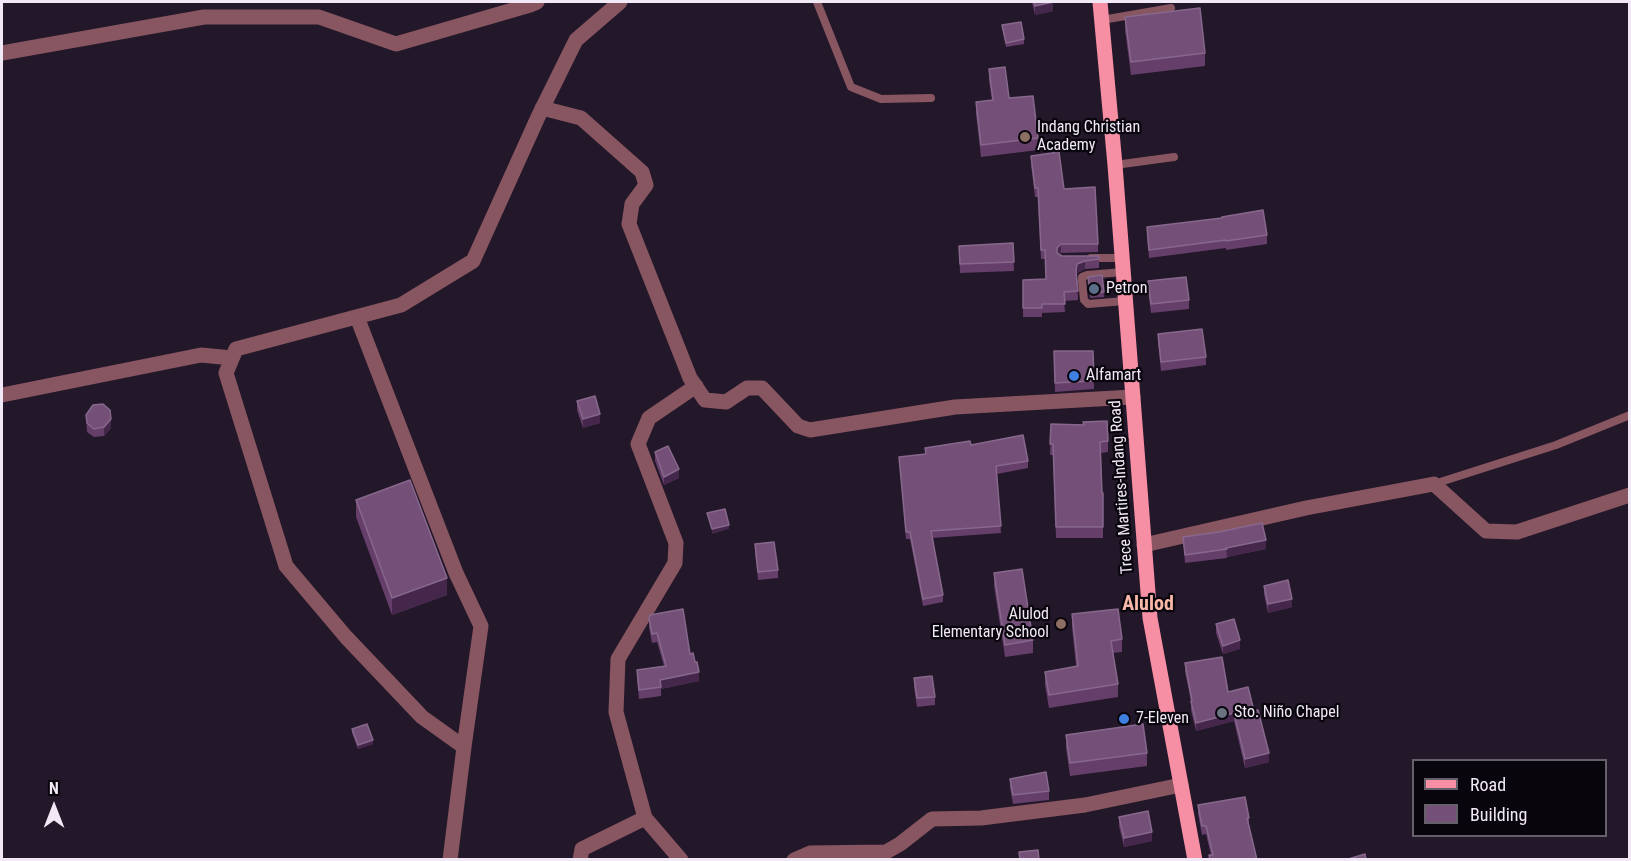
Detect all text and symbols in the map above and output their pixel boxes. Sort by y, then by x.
place label: Indang Christian Academy [1037,118,1140,156]
marker: Indang Christian Academy [1018,130,1032,144]
place label: Petron [1106,279,1148,299]
marker: Petron [1087,282,1101,296]
place label: Alfamart [1086,366,1141,386]
marker: Alfamart [1067,369,1081,383]
street label: Trece Martires-Indang Road [1106,399,1138,575]
district label: Alulod [1122,593,1174,617]
place label: Alulod Elementary School [932,605,1049,643]
marker: Alulod Elementary School [1054,617,1068,631]
place label: Sto. Niño Chapel [1234,703,1339,723]
marker: Sto. Niño Chapel [1215,706,1229,720]
place label: 7-Eleven [1136,709,1189,729]
marker: 7-Eleven [1117,712,1131,726]
legend [1412,759,1607,837]
text: Road [1470,774,1506,795]
north arrow [24,777,84,837]
text: N [49,779,59,798]
text: Building [1470,804,1527,825]

